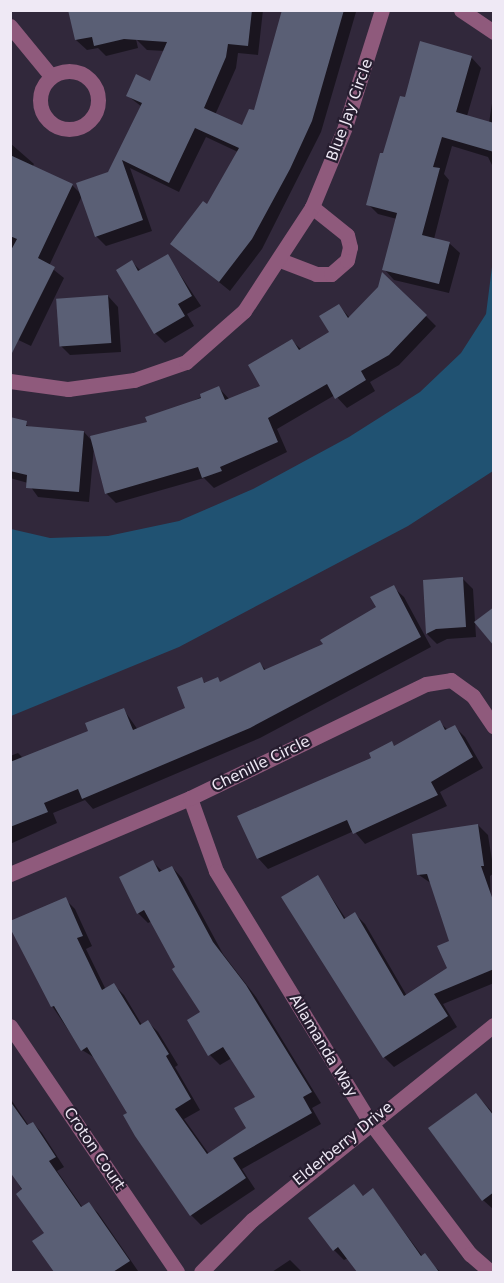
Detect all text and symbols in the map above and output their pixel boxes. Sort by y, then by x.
street label: Blue Jay Circle [323,56,377,164]
street label: Chenille Circle [209,732,313,796]
street label: Allamanda Way [285,991,361,1101]
street label: Elderberry Drive [290,1098,396,1190]
street label: Croton Court [60,1104,128,1194]

